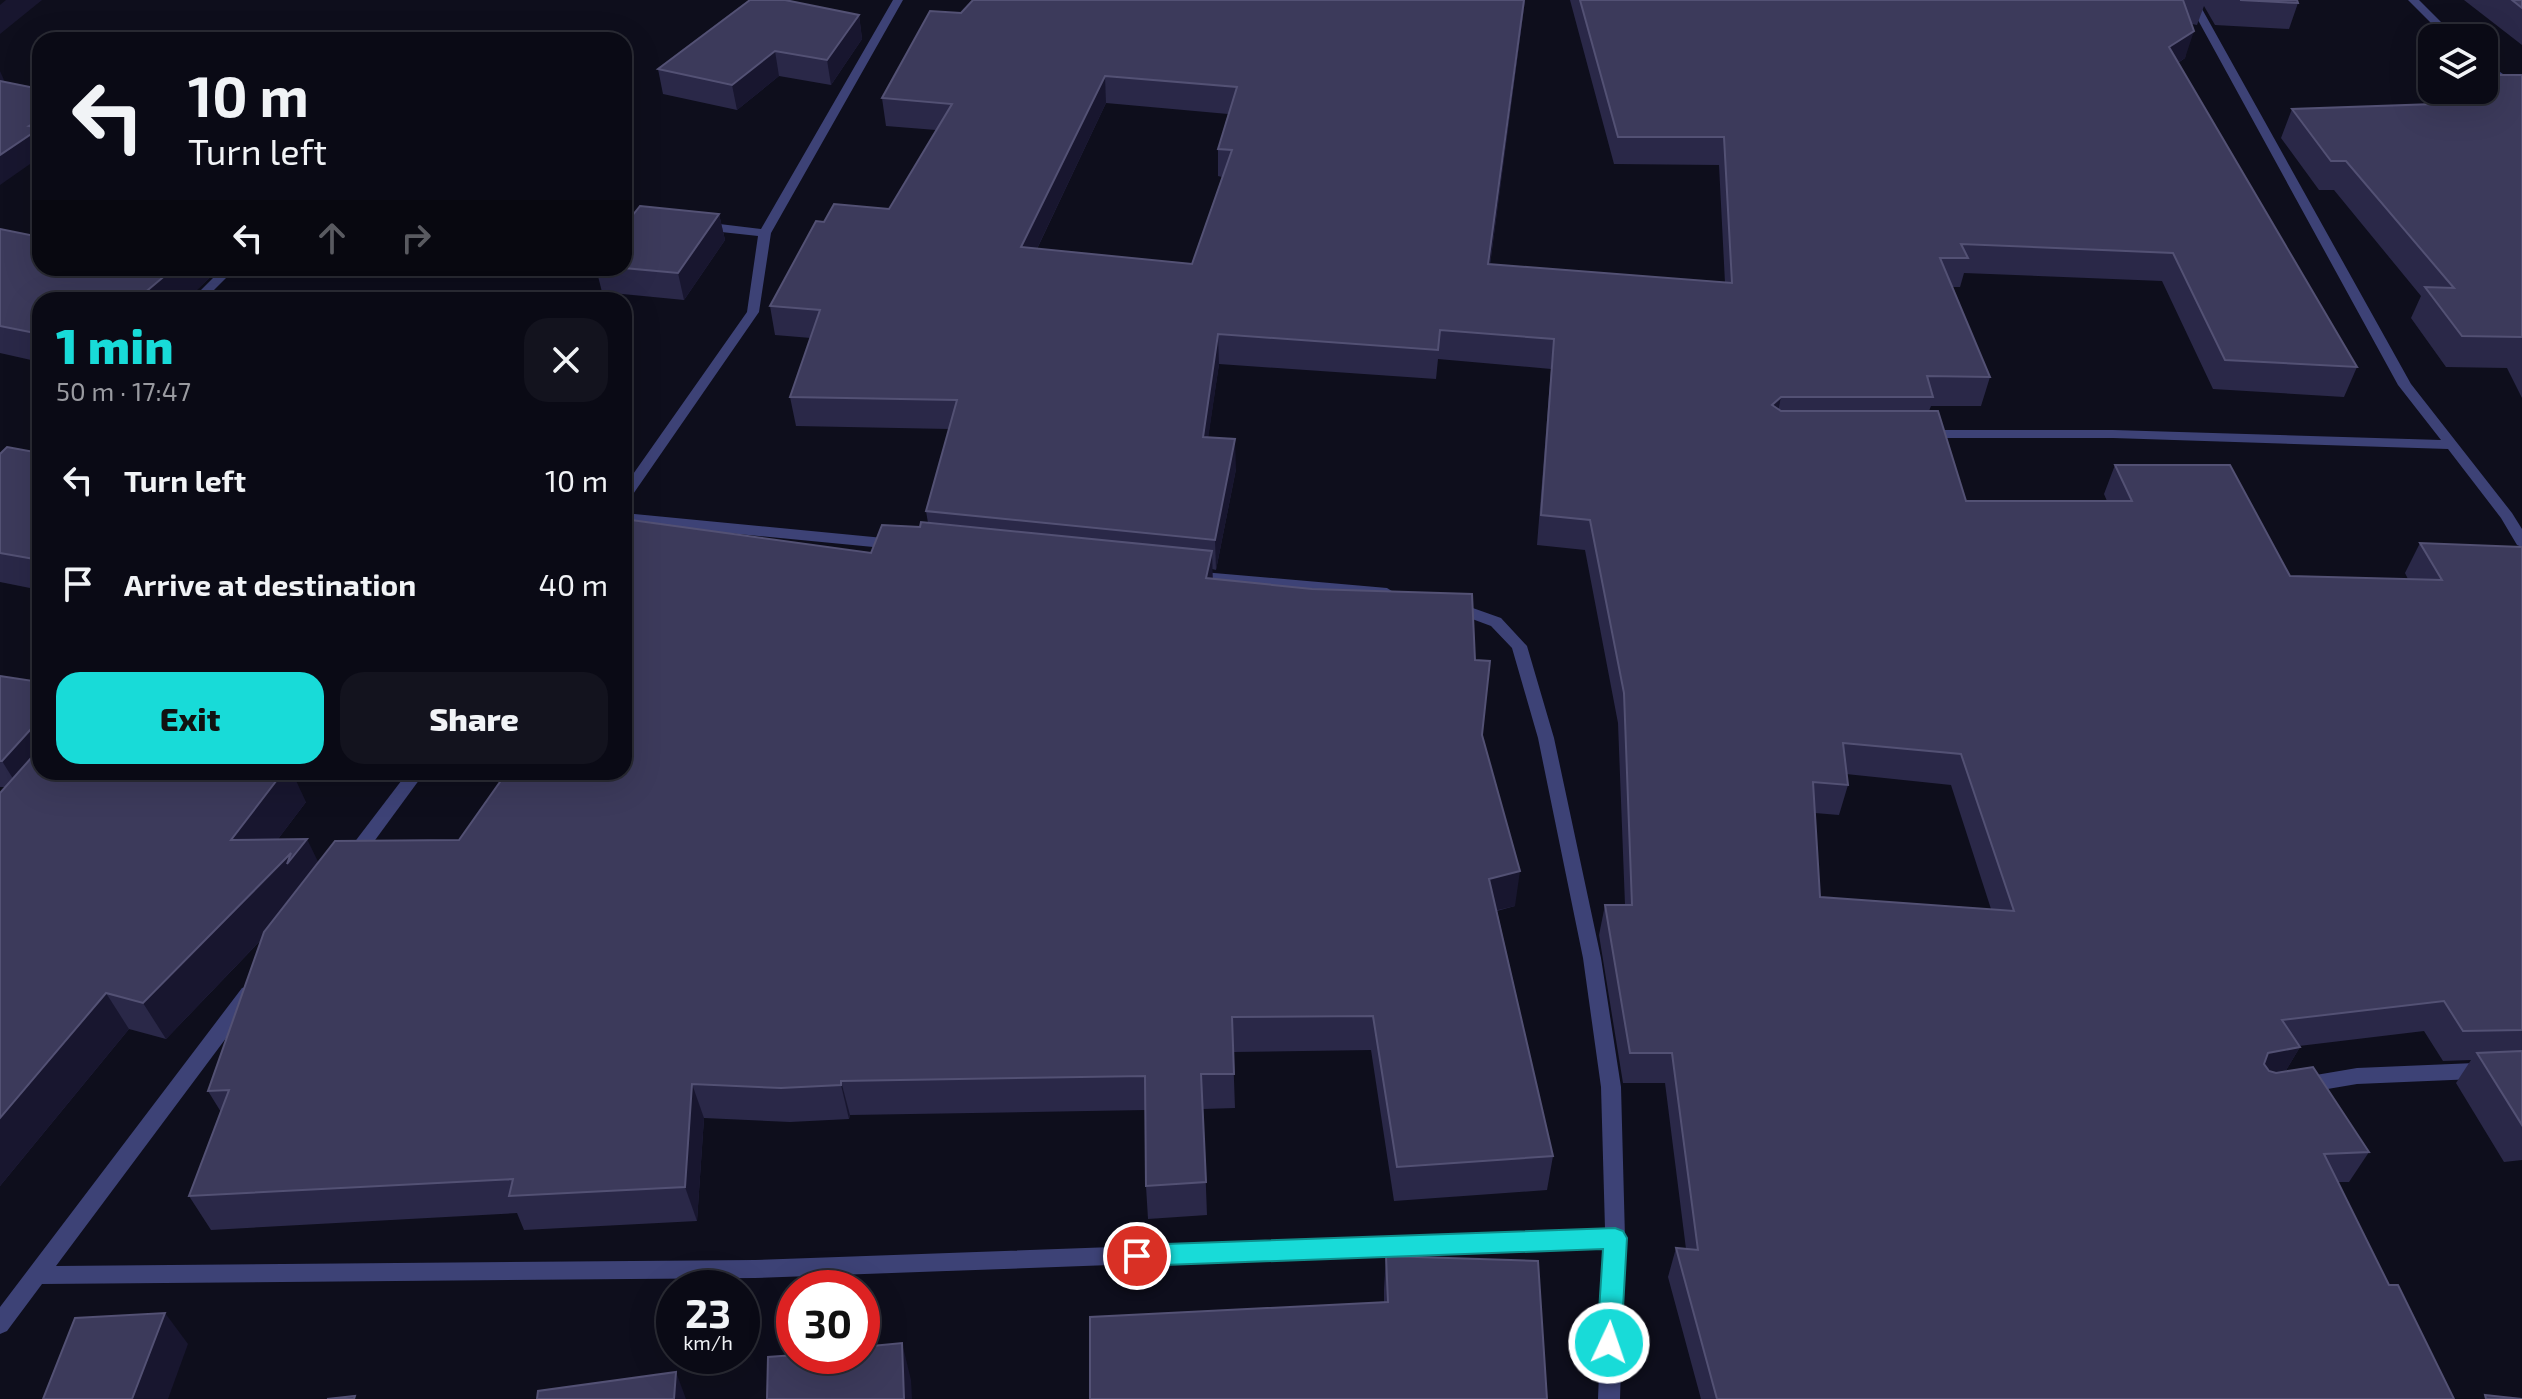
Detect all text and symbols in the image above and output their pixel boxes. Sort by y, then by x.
map controls [2418,24,2498,104]
button: layers [2418,24,2498,104]
text: 10 m [188,61,309,128]
icon: left [56,64,160,168]
text: Turn left [188,129,327,172]
icon: left [226,216,270,260]
icon: ahead [310,216,354,260]
icon: right [394,216,438,260]
text: 1 min [56,316,174,374]
button: close [524,318,608,402]
text: 50 m · 17:47 [56,375,191,406]
icon: left [56,458,100,502]
text: Turn left [124,462,246,498]
text: 10 m [545,462,608,498]
icon: arrive [56,562,100,606]
text: Arrive at destination [124,566,416,602]
text: 40 m [538,566,608,602]
button: Exit [56,672,324,764]
button: Share [340,672,608,764]
pin [1103,1222,1171,1290]
icon: arrive [1115,1234,1159,1278]
speed limit sign: 30 [776,1270,880,1374]
text: 23 [685,1288,731,1336]
position arrow [1567,1301,1651,1385]
text: km/h [683,1330,733,1354]

